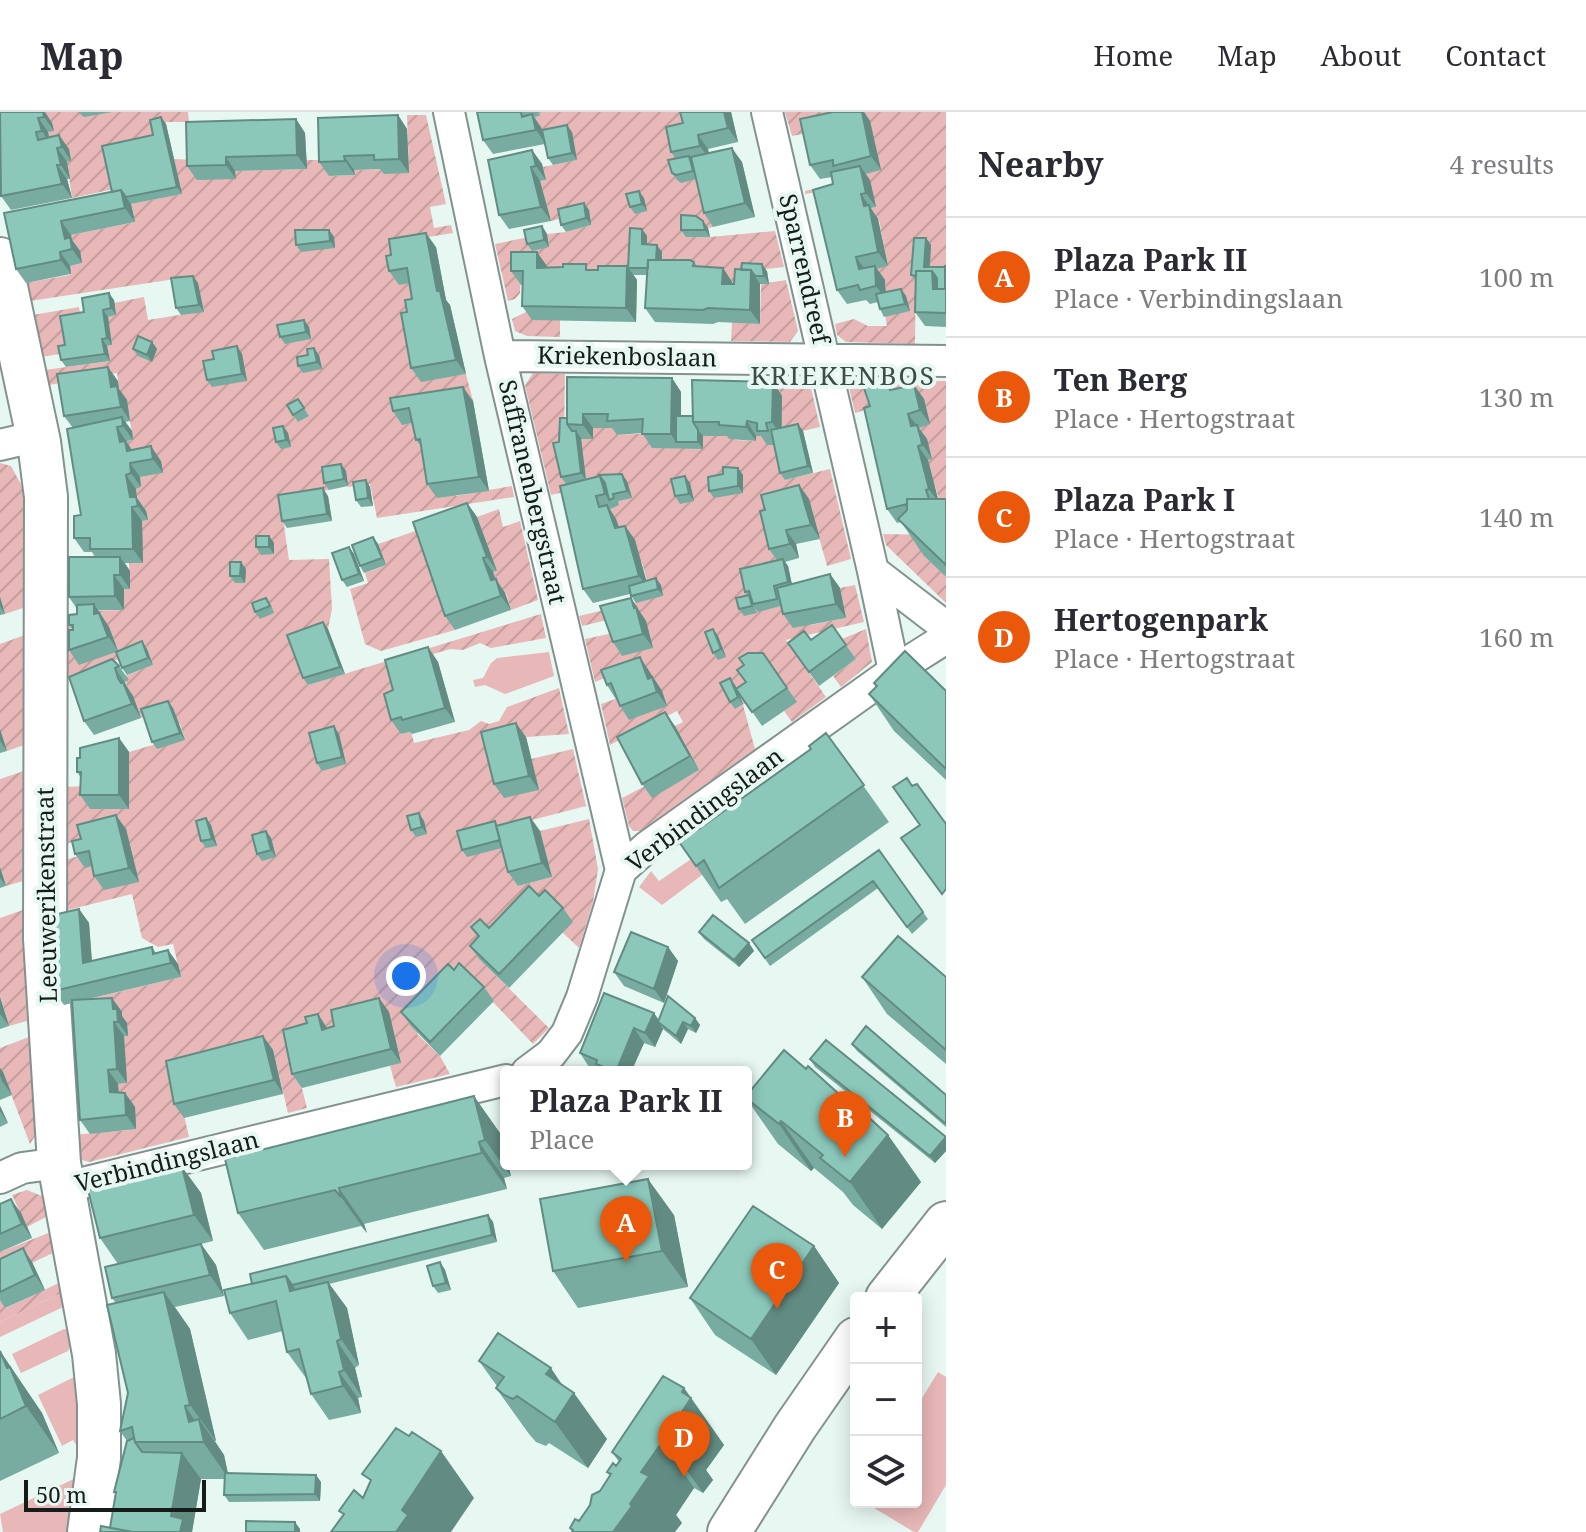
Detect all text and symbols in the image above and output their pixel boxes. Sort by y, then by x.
text: Map [40,29,124,81]
text: Home [1094,36,1173,74]
text: Map [1217,36,1277,74]
text: About [1321,36,1401,74]
text: Contact [1445,36,1546,74]
text: Nearby [978,141,1104,187]
text: 4 results [1449,146,1554,182]
street label: Sparrendreef [772,191,839,349]
text: Plaza Park II [1054,239,1247,280]
text: A [994,259,1014,295]
text: 100 m [1479,259,1554,295]
text: Place · Verbindingslaan [1054,280,1343,316]
street label: Kriekenboslaan [537,337,717,374]
district label: KRIEKENBOS [750,357,936,393]
text: Ten Berg [1054,359,1187,400]
street label: Saffranenbergstraat [492,376,575,607]
text: B [995,379,1013,415]
text: 130 m [1479,379,1554,415]
text: Place · Hertogstraat [1054,400,1295,436]
text: Plaza Park I [1054,479,1235,520]
text: C [995,499,1013,535]
text: 140 m [1479,499,1554,535]
text: Place · Hertogstraat [1054,520,1295,556]
text: Hertogenpark [1054,599,1268,640]
text: D [994,619,1014,655]
text: 160 m [1479,619,1554,655]
text: Place · Hertogstraat [1054,640,1295,676]
street label: Verbindingslaan [619,739,789,879]
street label: Leeuwerikenstraat [27,787,64,1003]
your location [386,956,426,996]
popup [500,1066,752,1170]
text: Plaza Park II [529,1080,723,1121]
pin: B [819,1091,871,1157]
text: Place [529,1121,595,1157]
street label: Verbindingslaan [71,1122,262,1199]
pin: A [600,1196,652,1262]
pin: C [751,1243,803,1309]
map controls [850,1292,922,1508]
button: + [850,1292,922,1364]
button: − [850,1364,922,1436]
pin: D [658,1411,710,1477]
button: layers [850,1436,922,1508]
scale bar [24,1476,206,1512]
text: 50 m [36,1479,87,1509]

